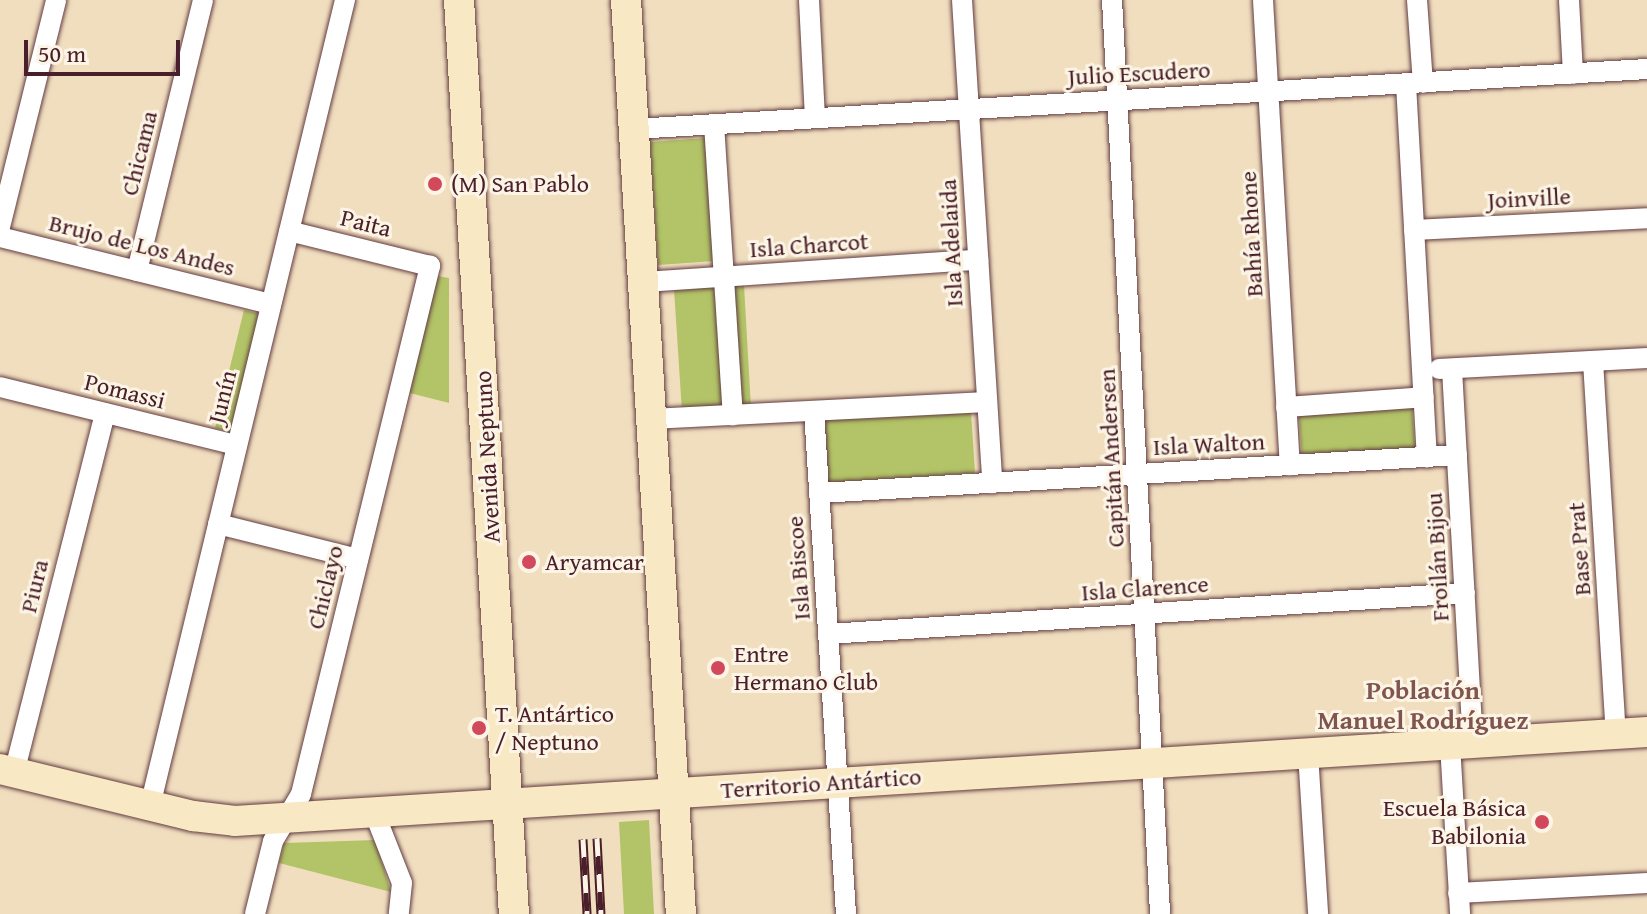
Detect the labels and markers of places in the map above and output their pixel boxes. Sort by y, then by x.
place label: (M) San Pablo [451,170,589,198]
marker: (M) San Pablo [426,175,444,193]
place label: Aryamcar [545,548,644,576]
marker: Aryamcar [520,553,538,571]
place label: Entre Hermano Club [734,640,878,696]
marker: Entre Hermano Club [709,659,727,677]
place label: T. Antártico / Neptuno [495,700,614,756]
marker: T. Antártico / Neptuno [470,719,488,737]
place label: Escuela Básica Babilonia [1383,794,1526,850]
marker: Escuela Básica Babilonia [1533,813,1551,831]

